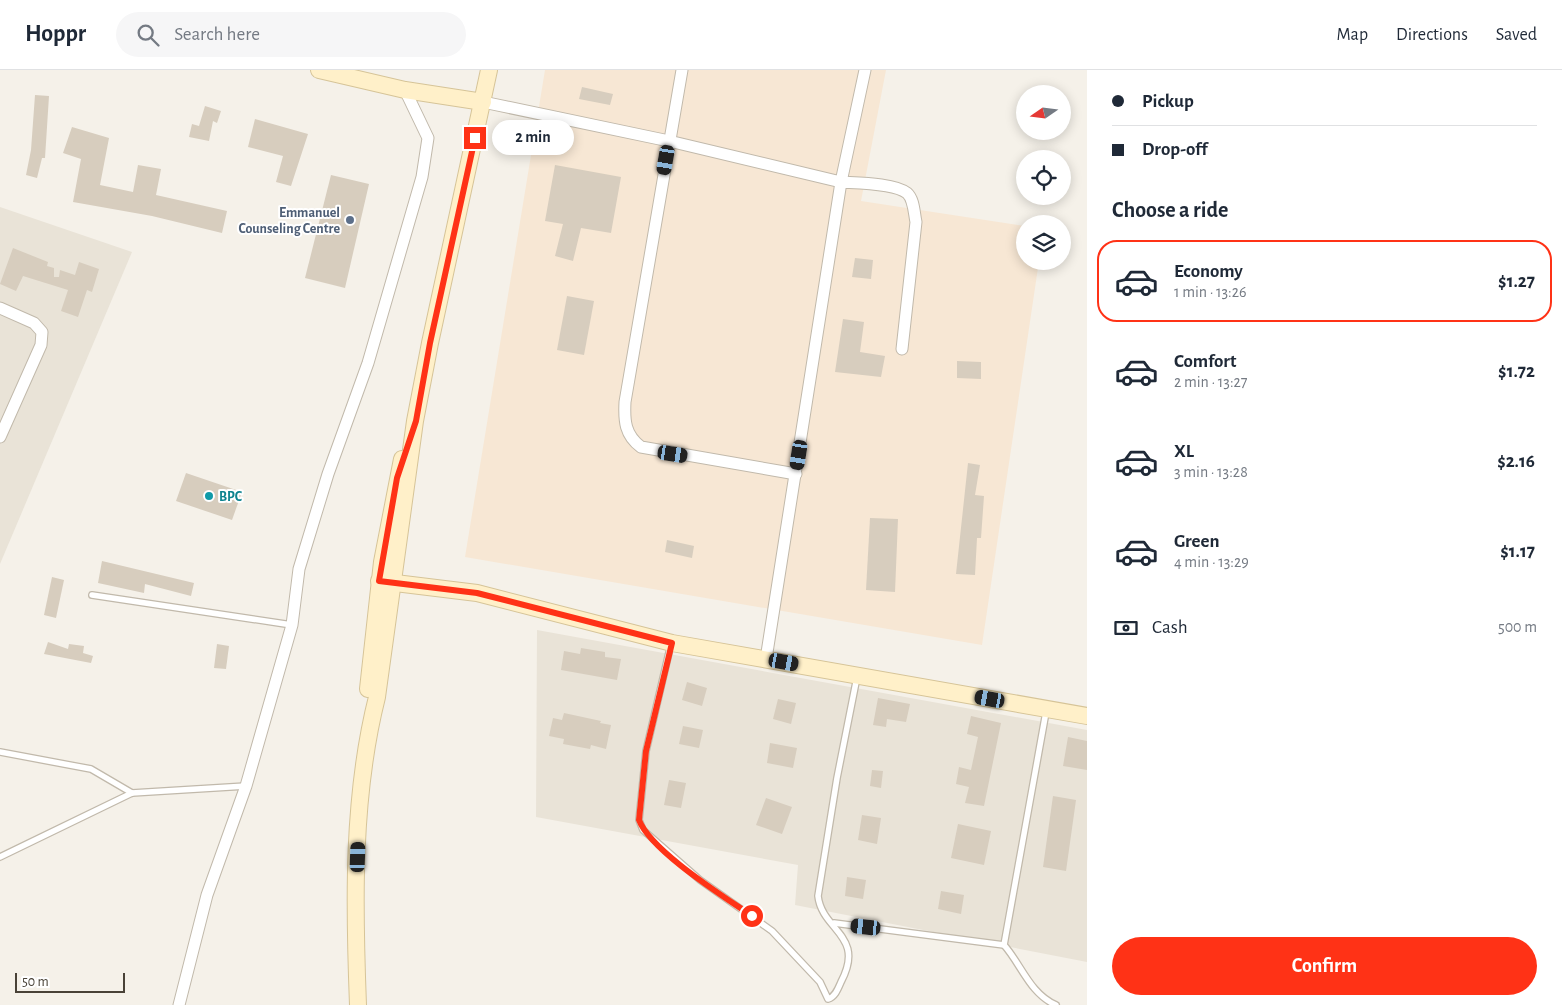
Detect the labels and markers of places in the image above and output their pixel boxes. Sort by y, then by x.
place label: Emmanuel Counseling Centre [238,206,340,236]
marker: Emmanuel Counseling Centre [344,214,356,226]
marker: BPC [203,490,215,502]
place label: BPC [219,490,243,504]

